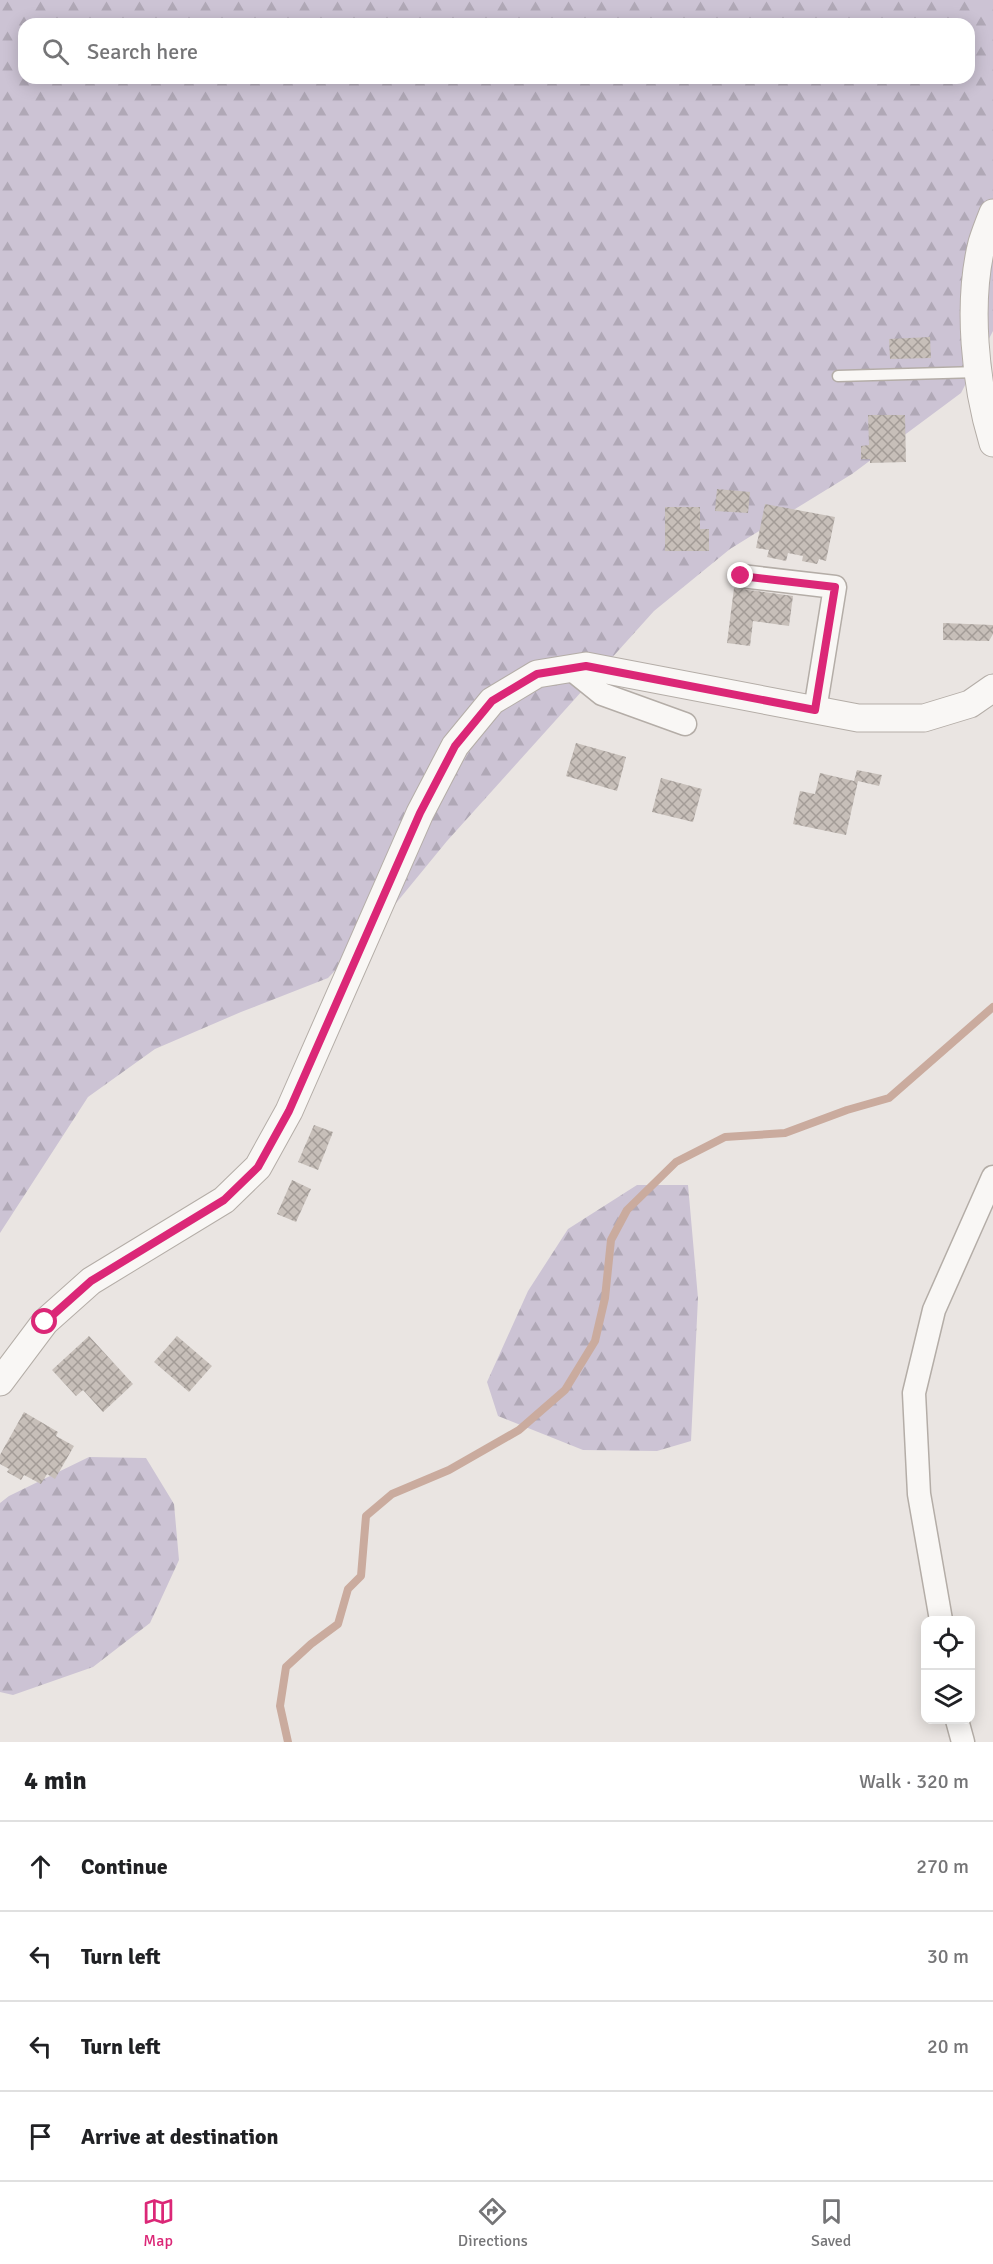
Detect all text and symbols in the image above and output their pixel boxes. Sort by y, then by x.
search box [18,18,975,84]
icon: search [39,35,72,68]
text: Search here [87,38,198,65]
route end [727,562,753,588]
route start [31,1308,57,1334]
map controls [921,1616,975,1724]
button: locate [921,1616,975,1670]
button: layers [921,1670,975,1724]
text: 4 min [24,1765,87,1797]
text: Walk · 320 m [859,1769,969,1794]
icon: ahead [24,1850,57,1883]
text: Continue [81,1853,168,1880]
text: 270 m [916,1854,969,1879]
icon: left [24,1940,57,1973]
text: Turn left [81,1943,161,1970]
text: 30 m [927,1944,969,1969]
icon: left [24,2030,57,2063]
text: Turn left [81,2033,161,2060]
text: 20 m [927,2034,969,2059]
icon: arrive [24,2120,57,2153]
text: Arrive at destination [81,2123,278,2150]
tab: Map [142,2195,175,2251]
tab: Directions [458,2195,528,2251]
tab: Saved [811,2195,851,2251]

